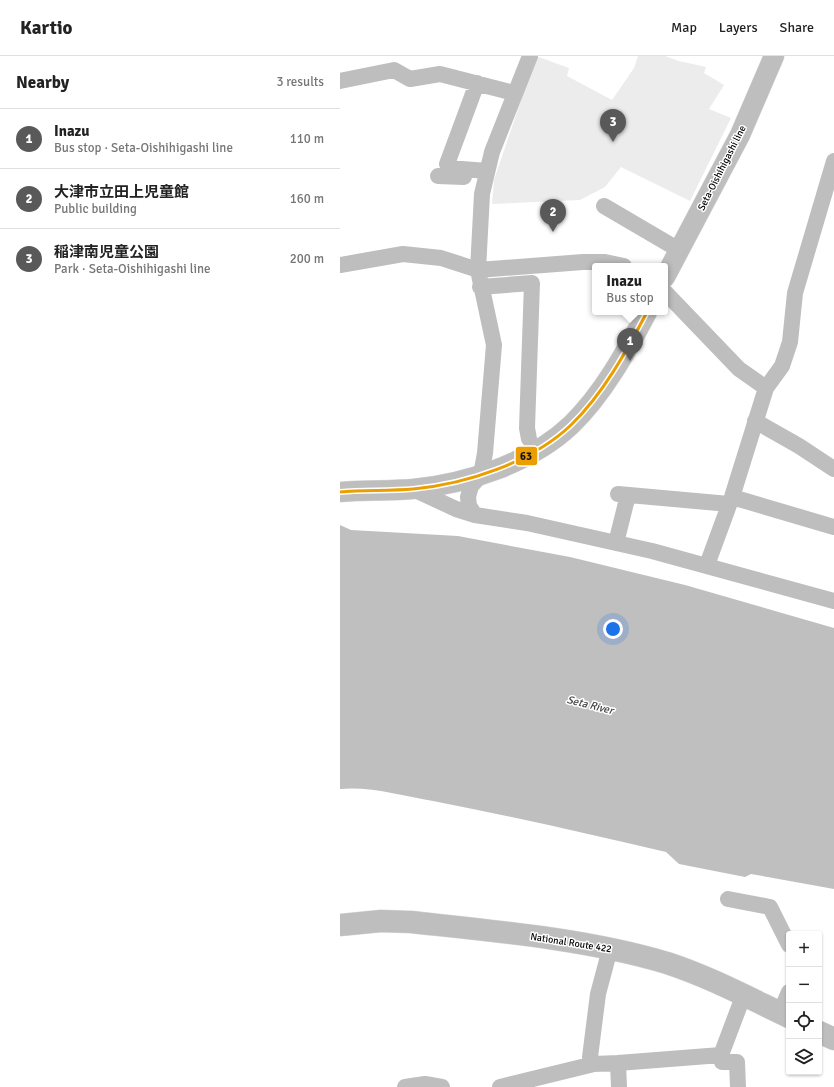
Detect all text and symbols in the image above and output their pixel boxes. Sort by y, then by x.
text: Kartio [20,16,73,40]
text: Map [671,19,697,36]
text: Layers [719,19,758,36]
text: Share [780,19,814,36]
text: Nearby [16,72,69,93]
text: 3 results [276,74,324,90]
pin: 3 [600,109,626,142]
text: Inazu [54,122,90,140]
street label: Seta-Oishihigashi line [695,123,749,213]
text: 1 [25,131,33,147]
text: 110 m [290,131,324,147]
text: Bus stop · Seta-Oishihigashi line [54,140,233,156]
text: 大津市立田上児童館 [54,183,189,201]
text: 2 [25,191,33,207]
text: 160 m [290,191,324,207]
pin: 2 [540,199,566,232]
text: Public building [54,201,137,217]
text: 稲津南児童公園 [54,243,159,261]
text: 3 [25,251,33,267]
text: 200 m [290,251,324,267]
text: Park · Seta-Oishihigashi line [54,261,211,277]
popup [592,263,668,315]
text: Inazu [606,272,642,290]
text: Bus stop [606,290,654,306]
pin: 1 [617,328,643,361]
line badge: 63 [515,446,538,466]
text: 63 [520,450,532,463]
your location [603,619,623,639]
water label: Seta River [565,693,616,718]
street label: National Route 422 [529,931,613,955]
map controls [786,931,822,1075]
button: + [786,931,822,967]
button: − [786,967,822,1003]
button: locate [786,1003,822,1039]
button: layers [786,1039,822,1075]

